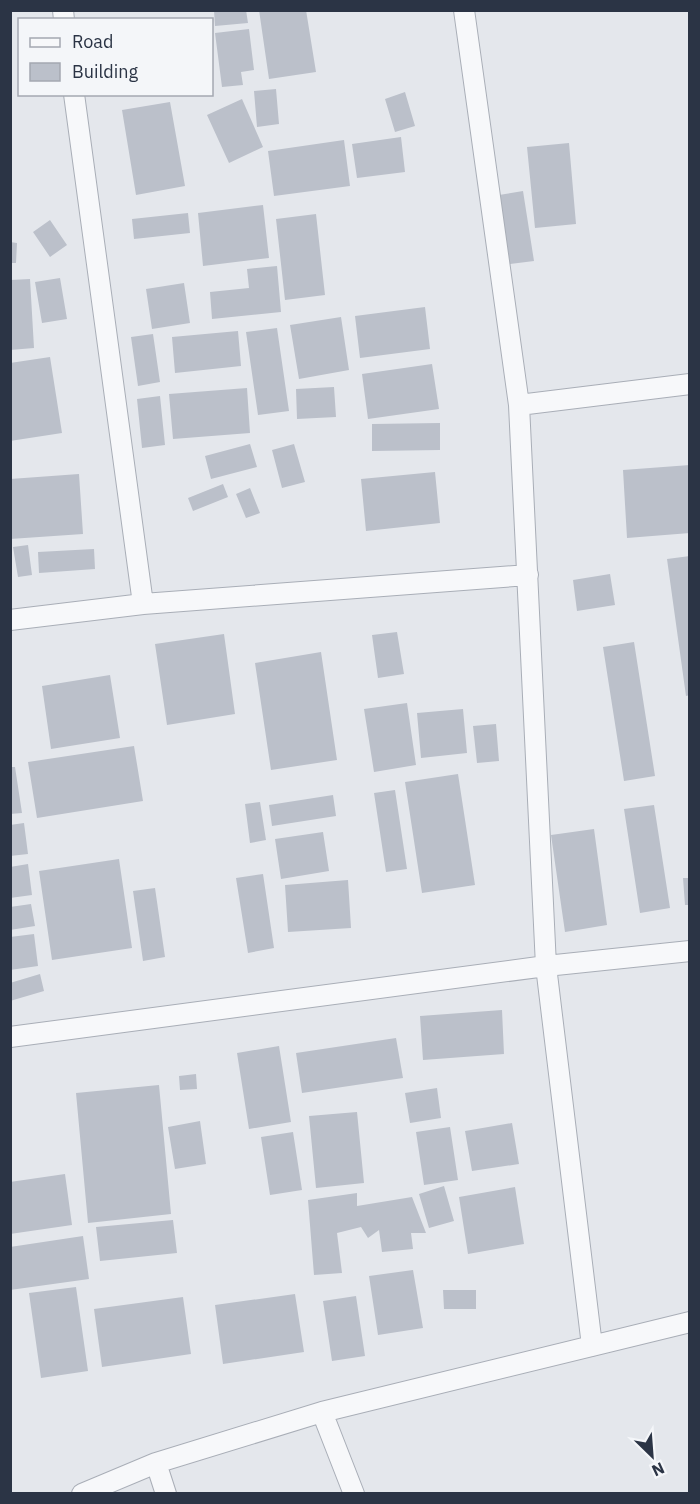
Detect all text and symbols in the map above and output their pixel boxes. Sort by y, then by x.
legend [18,18,213,96]
text: Road [72,30,113,53]
text: Building [72,60,139,83]
north arrow [622,1426,682,1486]
text: N [649,1458,668,1481]

